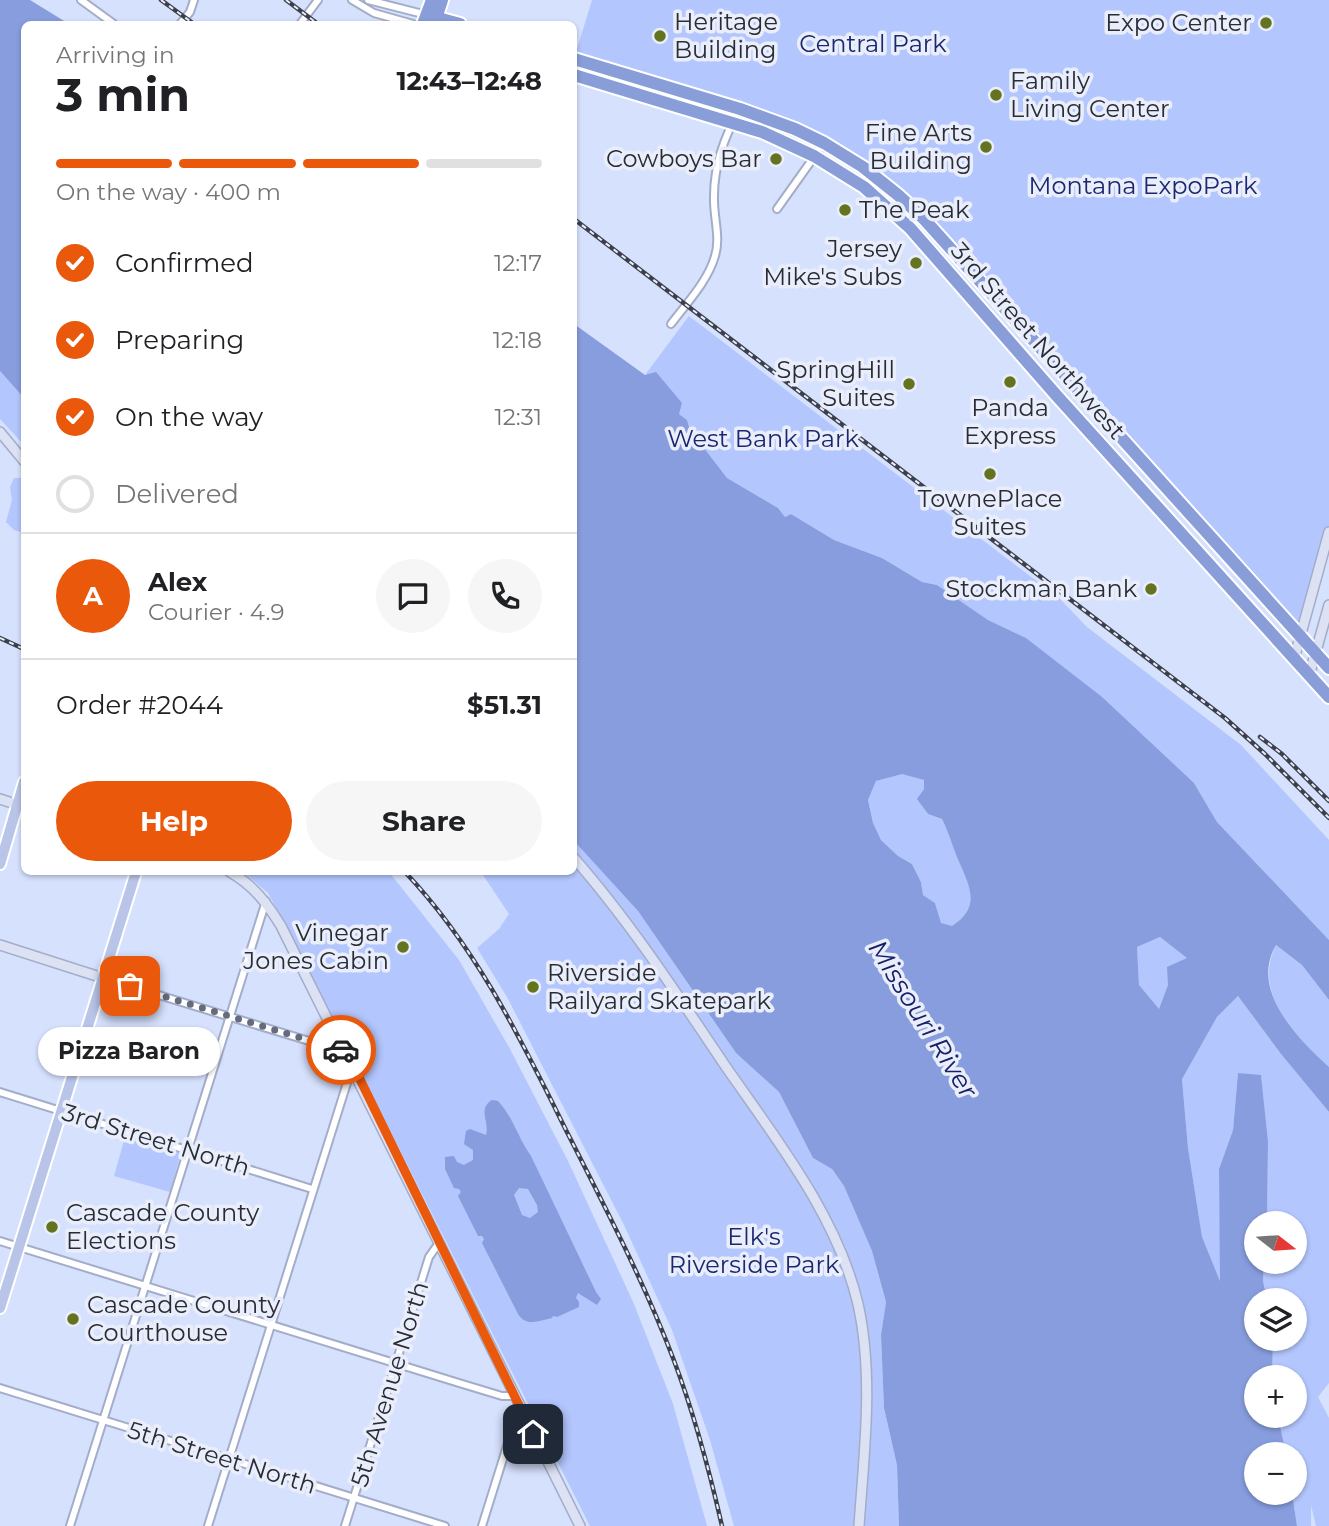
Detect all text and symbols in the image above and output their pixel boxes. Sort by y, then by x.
place label: Heritage Building [674,7,778,64]
place label: Expo Center [1105,8,1252,37]
marker: Expo Center [1258,15,1274,31]
marker: Heritage Building [652,28,668,44]
park label: Central Park [799,29,947,58]
text: Arriving in [56,41,175,69]
text: 12:43–12:48 [396,65,542,97]
text: 3 min [56,66,190,123]
place label: Family Living Center [1010,66,1170,123]
marker: Family Living Center [988,87,1004,103]
place label: Fine Arts Building [865,118,972,175]
marker: Fine Arts Building [978,139,994,155]
place label: Cowboys Bar [606,144,762,173]
marker: Cowboys Bar [768,151,784,167]
park label: Montana ExpoPark [1029,171,1258,200]
text: On the way · 400 m [56,178,281,206]
place label: The Peak [859,195,970,224]
marker: The Peak [837,202,853,218]
place label: Jersey Mike's Subs [763,234,902,291]
street label: 3rd Street Northwest [945,236,1132,445]
icon: check [56,244,94,282]
text: Confirmed [115,247,254,279]
text: 12:17 [494,249,542,277]
marker: Jersey Mike's Subs [908,255,924,271]
icon: check [56,321,94,359]
text: Preparing [115,324,244,356]
text: 12:18 [493,326,542,354]
place label: SpringHill Suites [777,355,895,412]
marker: Panda Express [1002,374,1018,390]
marker: SpringHill Suites [901,376,917,392]
place label: Panda Express [964,393,1056,450]
icon: check [56,398,94,436]
text: On the way [115,401,263,433]
text: 12:31 [494,403,542,431]
park label: West Bank Park [667,424,859,453]
marker: TownePlace Suites [982,466,998,482]
text: Delivered [115,478,239,510]
place label: TownePlace Suites [918,484,1062,541]
button: chat [376,559,450,633]
button: phone [468,559,542,633]
text: Alex [148,566,207,598]
place label: Stockman Bank [945,574,1138,603]
text: A [83,580,103,612]
marker: Stockman Bank [1143,581,1159,597]
text: Courier · 4.9 [148,598,284,626]
text: Order #2044 [56,689,223,721]
text: $51.31 [467,689,542,721]
button: Help [56,781,292,861]
button: Share [306,781,542,861]
place label: Vinegar Jones Cabin [242,918,389,975]
water label: Missouri River [862,934,985,1105]
marker: Vinegar Jones Cabin [395,939,411,955]
pin [100,956,160,1016]
place label: Riverside Railyard Skatepark [547,958,771,1015]
icon: bag [111,967,149,1005]
marker: Riverside Railyard Skatepark [525,979,541,995]
courier [306,1015,376,1085]
callout: Pizza Baron [39,1028,221,1077]
icon: car [322,1031,360,1069]
text: Pizza Baron [58,1037,200,1065]
street label: 3rd Street North [59,1097,254,1182]
place label: Cascade County Elections [66,1198,259,1255]
north arrow [1244,1211,1307,1274]
map controls [1244,1211,1307,1505]
marker: Cascade County Elections [44,1219,60,1235]
park label: Elk's Riverside Park [669,1222,840,1279]
street label: 5th Avenue North [344,1278,435,1490]
button: layers [1244,1288,1307,1351]
place label: Cascade County Courthouse [87,1290,280,1347]
marker: Cascade County Courthouse [65,1311,81,1327]
button: + [1244,1365,1307,1428]
pin [503,1404,563,1464]
street label: 5th Street North [125,1415,320,1500]
icon: home [514,1415,552,1453]
button: − [1244,1442,1307,1505]

